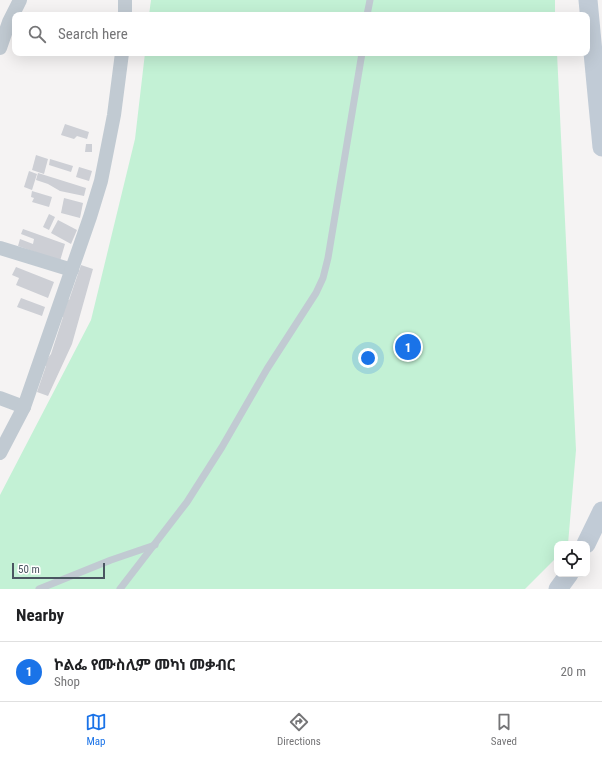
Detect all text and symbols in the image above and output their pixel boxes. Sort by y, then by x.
search box [12,12,590,56]
icon: search [26,23,48,45]
text: Search here [58,25,128,43]
pin: 1 [395,332,421,362]
your location [358,348,378,368]
map controls [554,541,590,577]
button: locate [554,541,590,577]
scale bar [12,561,105,580]
text: 50 m [18,563,40,576]
text: Nearby [16,605,64,625]
text: ኮልፌ የሙስሊም መካነ መቃብር [54,656,235,674]
text: 1 [26,664,32,679]
text: 20 m [560,664,586,679]
text: Shop [54,674,80,689]
tab: Map [85,711,107,748]
tab: Directions [277,711,321,748]
tab: Saved [491,711,517,748]

